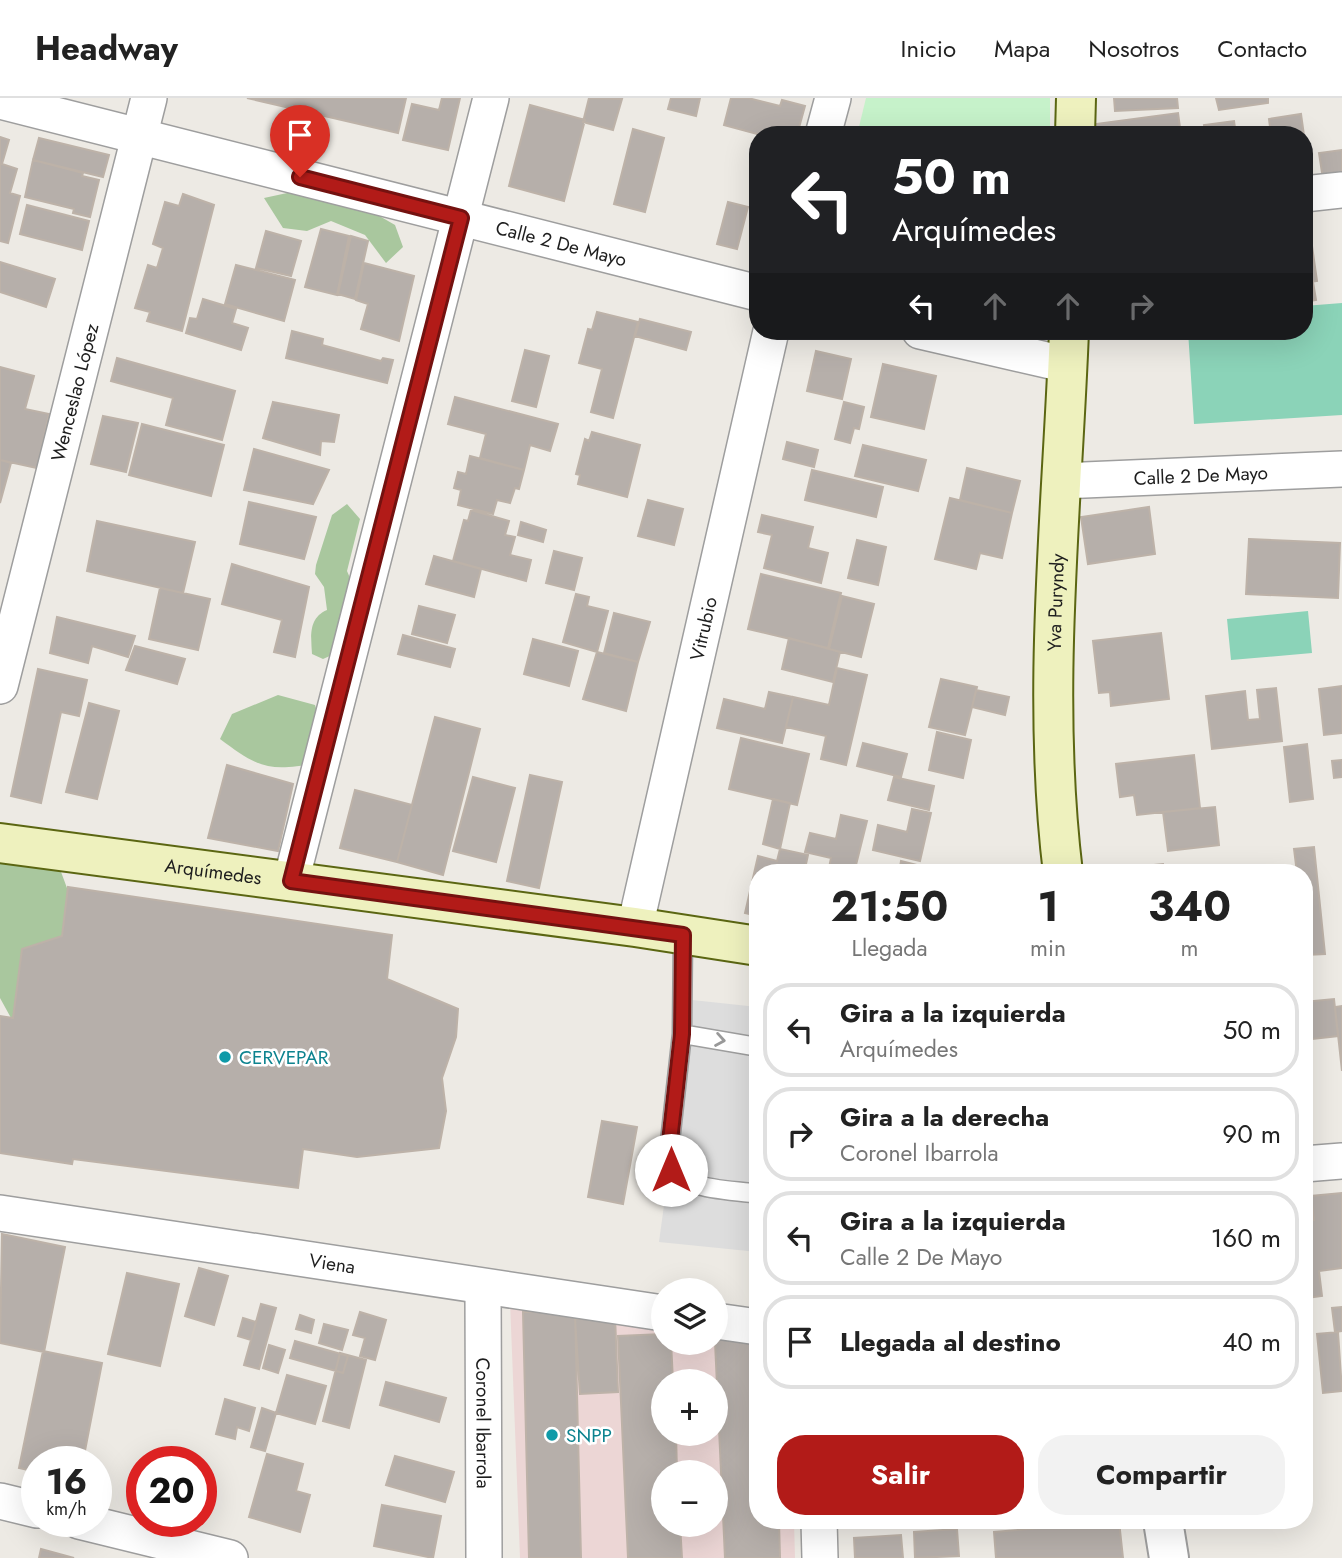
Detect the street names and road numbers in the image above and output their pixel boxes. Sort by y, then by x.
street label: Calle 2 De Mayo [493,214,630,273]
street label: Wenceslao López [44,320,105,464]
street label: Calle 2 De Mayo [1133,459,1269,492]
street label: Yva Puryndy [1041,552,1071,652]
street label: Vitrubio [683,594,724,663]
street label: Arquímedes [163,852,264,892]
street label: Viena [307,1247,357,1280]
street label: Coronel Ibarrola [469,1357,497,1489]

